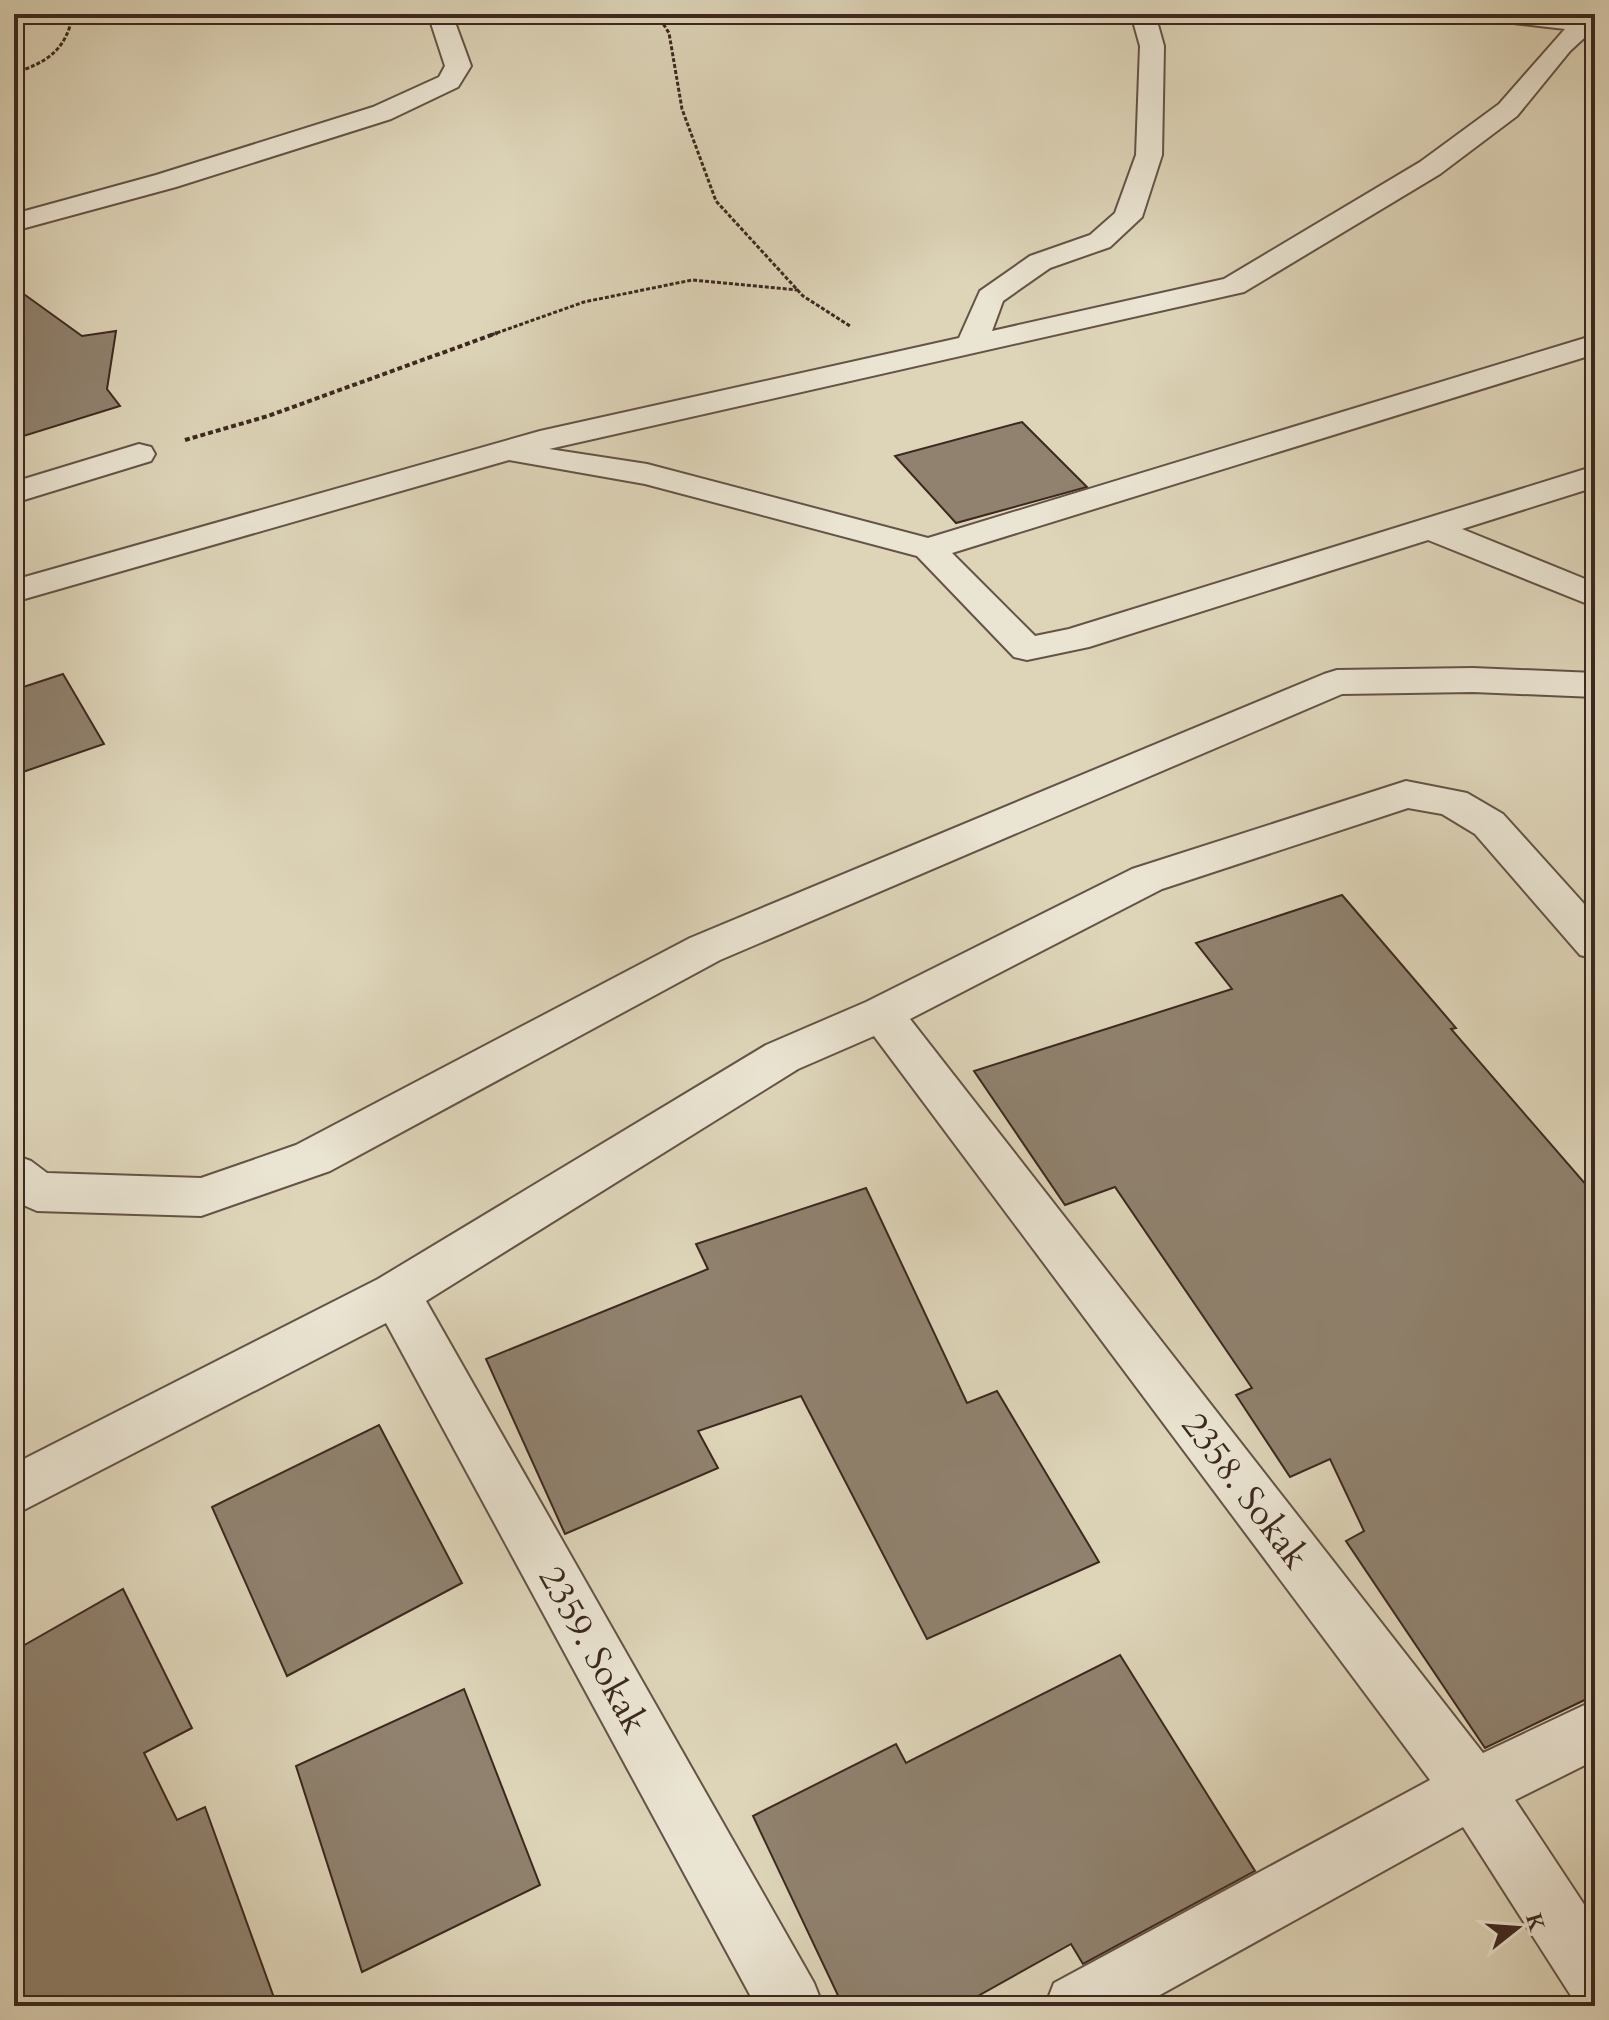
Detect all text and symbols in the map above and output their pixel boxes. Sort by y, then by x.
street label: 2358. Sokak [1170,1403,1320,1580]
street label: 2359. Sokak [527,1558,659,1743]
north arrow [1477,1888,1557,1968]
text: K [1518,1910,1552,1936]

